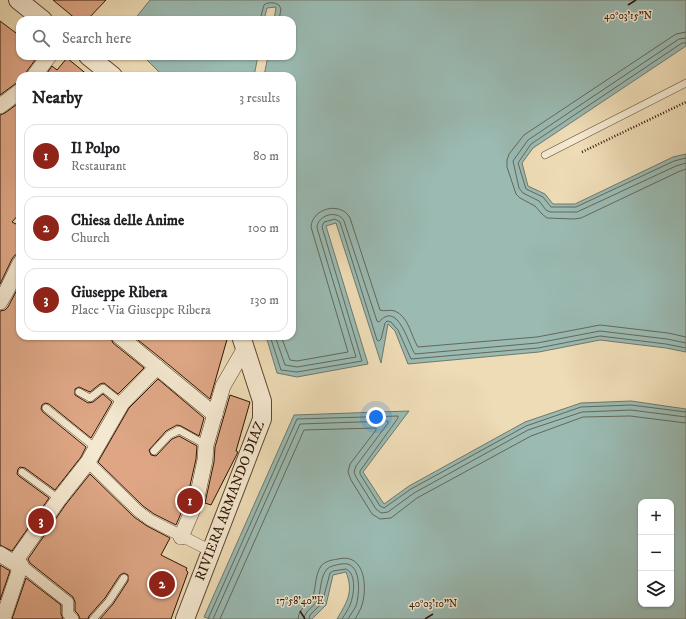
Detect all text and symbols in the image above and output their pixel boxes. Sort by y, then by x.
text: 40°03'15"N [604,10,652,22]
search box [16,16,296,60]
icon: search [30,27,52,49]
text: Search here [62,29,131,48]
text: Nearby [32,87,82,109]
text: 3 results [239,90,280,106]
text: Il Polpo [71,139,120,158]
text: 1 [44,148,48,164]
text: 80 m [253,148,279,164]
text: Restaurant [71,158,127,174]
text: Chiesa delle Anime [71,211,184,230]
text: 2 [43,220,49,236]
text: 100 m [248,220,279,236]
text: Church [71,230,110,246]
text: Giuseppe Ribera [71,283,167,302]
text: 3 [44,292,48,308]
text: 130 m [250,292,279,308]
text: Place · Via Giuseppe Ribera [71,302,211,318]
your location [366,407,386,427]
street label: RIVIERA ARMANDO DIAZ [191,419,269,583]
pin: 1 [177,486,203,516]
map controls [638,499,674,607]
button: + [638,499,674,535]
pin: 3 [28,506,54,536]
button: − [638,535,674,571]
pin: 2 [149,569,175,599]
button: layers [638,571,674,607]
text: 17°58'40"E [276,595,324,607]
text: 40°03'10"N [409,598,457,610]

